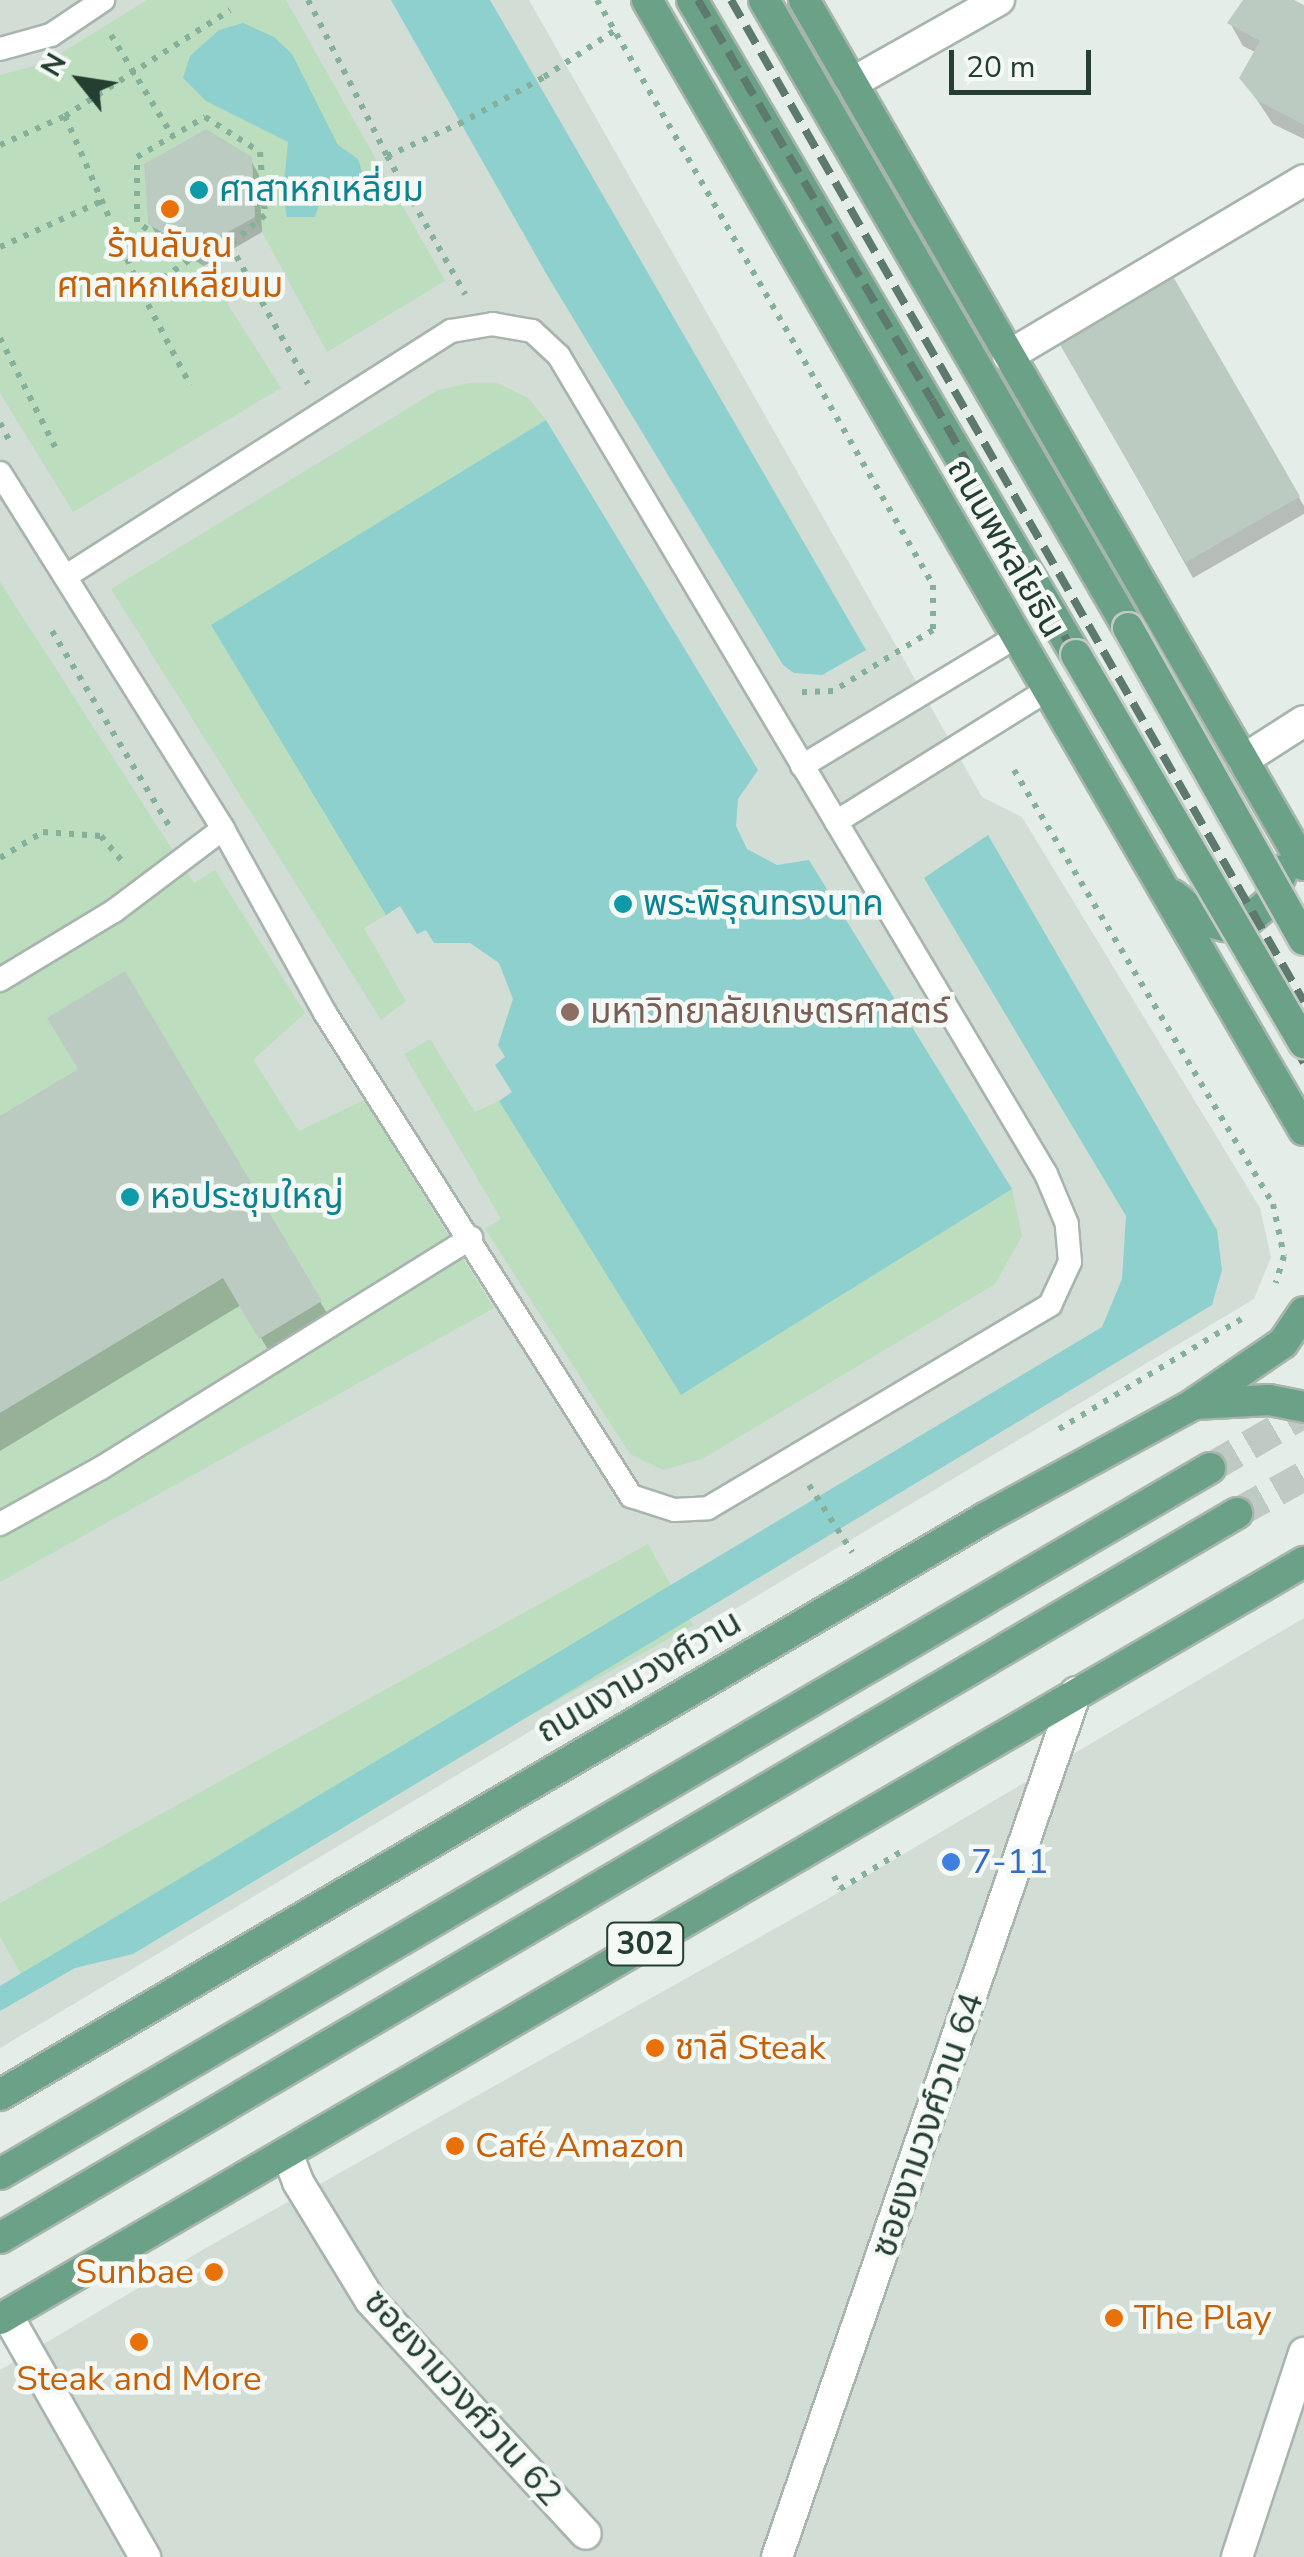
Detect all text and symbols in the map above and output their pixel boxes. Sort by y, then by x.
north arrow [30,30,130,130]
scale bar [954,30,1096,92]
text: N [32,46,76,84]
text: 20 m [966,47,1035,88]
place label: ศาสาหกเหลี่ยม [219,169,424,211]
marker: ศาสาหกเหลี่ยม [188,179,210,201]
marker: ร้านลับณ ศาลาหกเหลี่ยนม [159,198,181,220]
place label: ร้านลับณ ศาลาหกเหลี่ยนม [57,225,283,307]
street label: ถนนพหลโยธิน [938,451,1074,645]
place label: พระพิรุณทรงนาค [643,883,884,925]
marker: พระพิรุณทรงนาค [612,893,634,915]
place label: มหาวิทยาลัยเกษตรศาสตร์ [590,991,949,1033]
marker: มหาวิทยาลัยเกษตรศาสตร์ [559,1001,581,1023]
place label: หอประชุมใหญ่ [150,1176,344,1218]
marker: หอประชุมใหญ่ [119,1186,141,1208]
street label: ถนนงามวงศ์วาน [529,1601,749,1753]
place label: 7-11 [971,1841,1049,1883]
marker: 7-11 [940,1851,962,1873]
road number: 302 [605,1917,685,1971]
street label: ซอยงามวงศ์วาน 64 [863,1987,993,2263]
place label: ชาลี Steak [675,2027,826,2069]
marker: ชาลี Steak [644,2037,666,2059]
place label: Café Amazon [475,2125,685,2167]
marker: Café Amazon [444,2135,466,2157]
place label: Sunbae [75,2251,194,2293]
marker: Sunbae [203,2261,225,2283]
street label: ซอยงามวงศ์วาน 62 [355,2281,571,2515]
place label: The Play [1134,2297,1271,2339]
marker: The Play [1103,2307,1125,2329]
marker: Steak and More [128,2331,150,2353]
place label: Steak and More [16,2358,262,2400]

